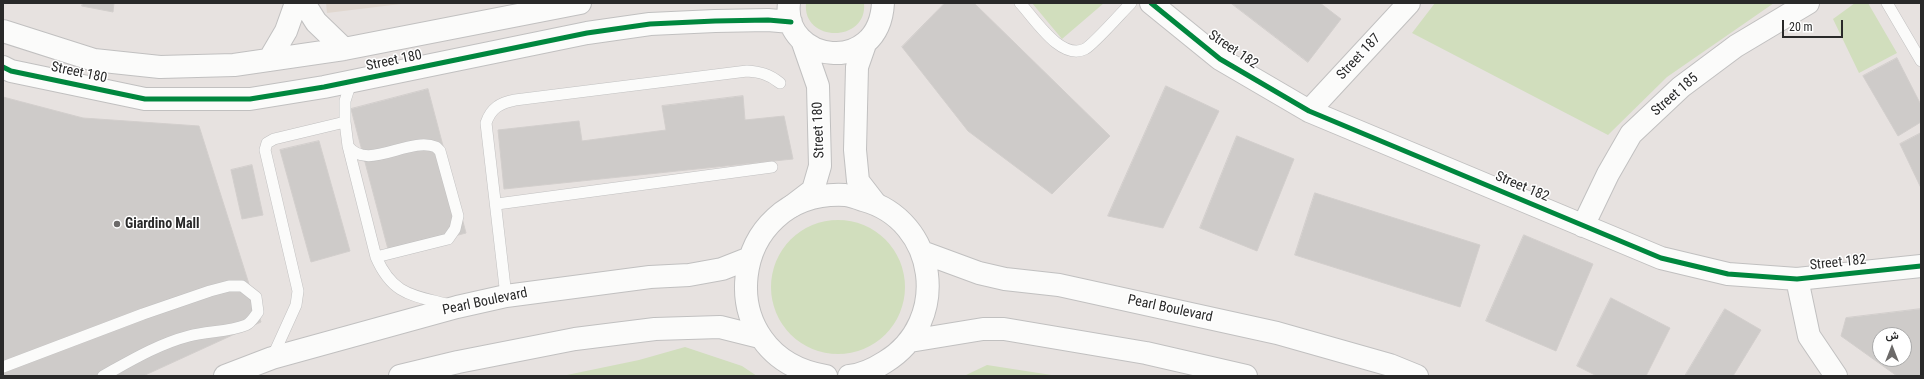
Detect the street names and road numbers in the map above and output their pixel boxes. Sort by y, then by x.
street label: Street 182 [1205,27,1261,73]
street label: Street 187 [1334,31,1384,83]
street label: Street 180 [364,47,424,75]
street label: Street 180 [49,59,109,87]
street label: Street 185 [1648,70,1702,120]
street label: Street 180 [810,101,828,159]
street label: Street 182 [1493,168,1551,206]
street label: Street 182 [1809,252,1867,274]
street label: Pearl Boulevard [441,285,529,319]
street label: Pearl Boulevard [1126,292,1214,326]

